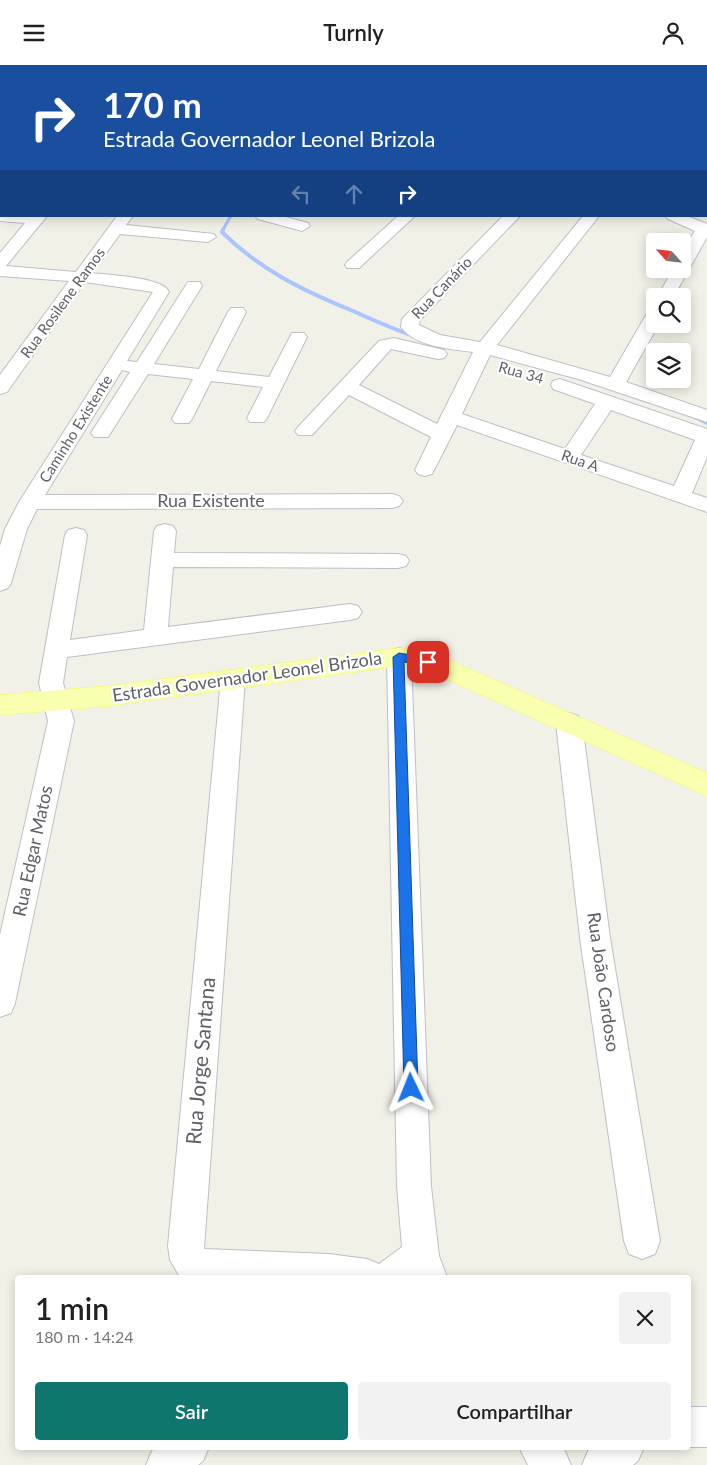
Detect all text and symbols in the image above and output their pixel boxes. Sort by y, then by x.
icon: menu [20,19,48,47]
text: Turnly [323,19,384,46]
icon: person [659,19,687,47]
text: 170 m [103,83,202,125]
icon: right [20,85,85,150]
text: Estrada Governador Leonel Brizola [103,125,435,152]
icon: left [287,180,315,208]
icon: ahead [340,180,368,208]
icon: right [393,180,421,208]
north arrow [646,233,691,277]
map controls [646,233,691,388]
street label: Rua Rosilene Ramos [16,244,108,361]
street label: Rua Canário [407,252,475,322]
button: search [646,288,691,333]
button: layers [646,343,691,388]
street label: Rua 34 [497,357,546,387]
street label: Caminho Existente [35,371,116,486]
street label: Rua A [559,445,602,475]
street label: Rua Existente [157,489,265,511]
pin [407,641,449,683]
street label: Estrada Governador Leonel Brizola [111,646,383,706]
icon: arrive [414,648,442,676]
street label: Rua Edgar Matos [7,783,57,918]
street label: Rua João Cardoso [583,911,625,1053]
street label: Rua Jorge Santana [180,976,219,1146]
position arrow [384,1061,436,1113]
text: 1 min [35,1290,109,1326]
button: close [619,1292,671,1344]
text: 180 m · 14:24 [35,1327,134,1346]
button: Sair [35,1382,348,1440]
button: Compartilhar [358,1382,671,1440]

